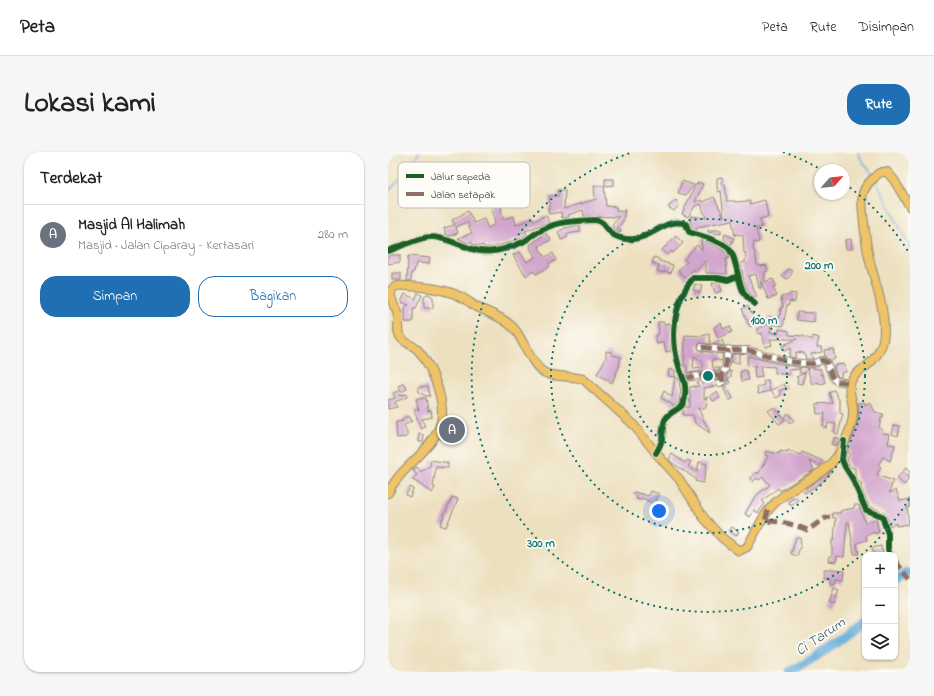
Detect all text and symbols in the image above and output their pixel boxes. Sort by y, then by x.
text: Peta [20,14,55,41]
text: Peta [762,17,788,38]
text: Rute [810,17,837,38]
text: Disimpan [859,17,914,38]
text: Lokasi kami [24,84,156,125]
button: Rute [847,84,910,125]
legend [398,162,530,208]
north arrow [814,164,850,200]
text: Terdekat [40,166,102,191]
text: Jalur sepeda [431,169,490,185]
text: Jalan setapak [431,187,495,203]
text: Masjid Al Halimah [78,214,185,236]
text: A [49,225,57,244]
text: 280 m [318,225,348,244]
text: Masjid · Jalan Ciparay - Kertasari [78,236,254,255]
text: 200 m [804,257,834,275]
button: Simpan [40,276,190,317]
button: Bagikan [198,276,348,317]
text: 100 m [751,312,778,330]
centre of rings [701,369,715,383]
pin: A [439,415,465,445]
your location [649,501,669,521]
text: 300 m [526,535,556,553]
map controls [862,552,898,660]
button: + [862,552,898,588]
button: − [862,588,898,624]
water label: Ci Tarum [791,612,850,662]
button: layers [862,624,898,660]

